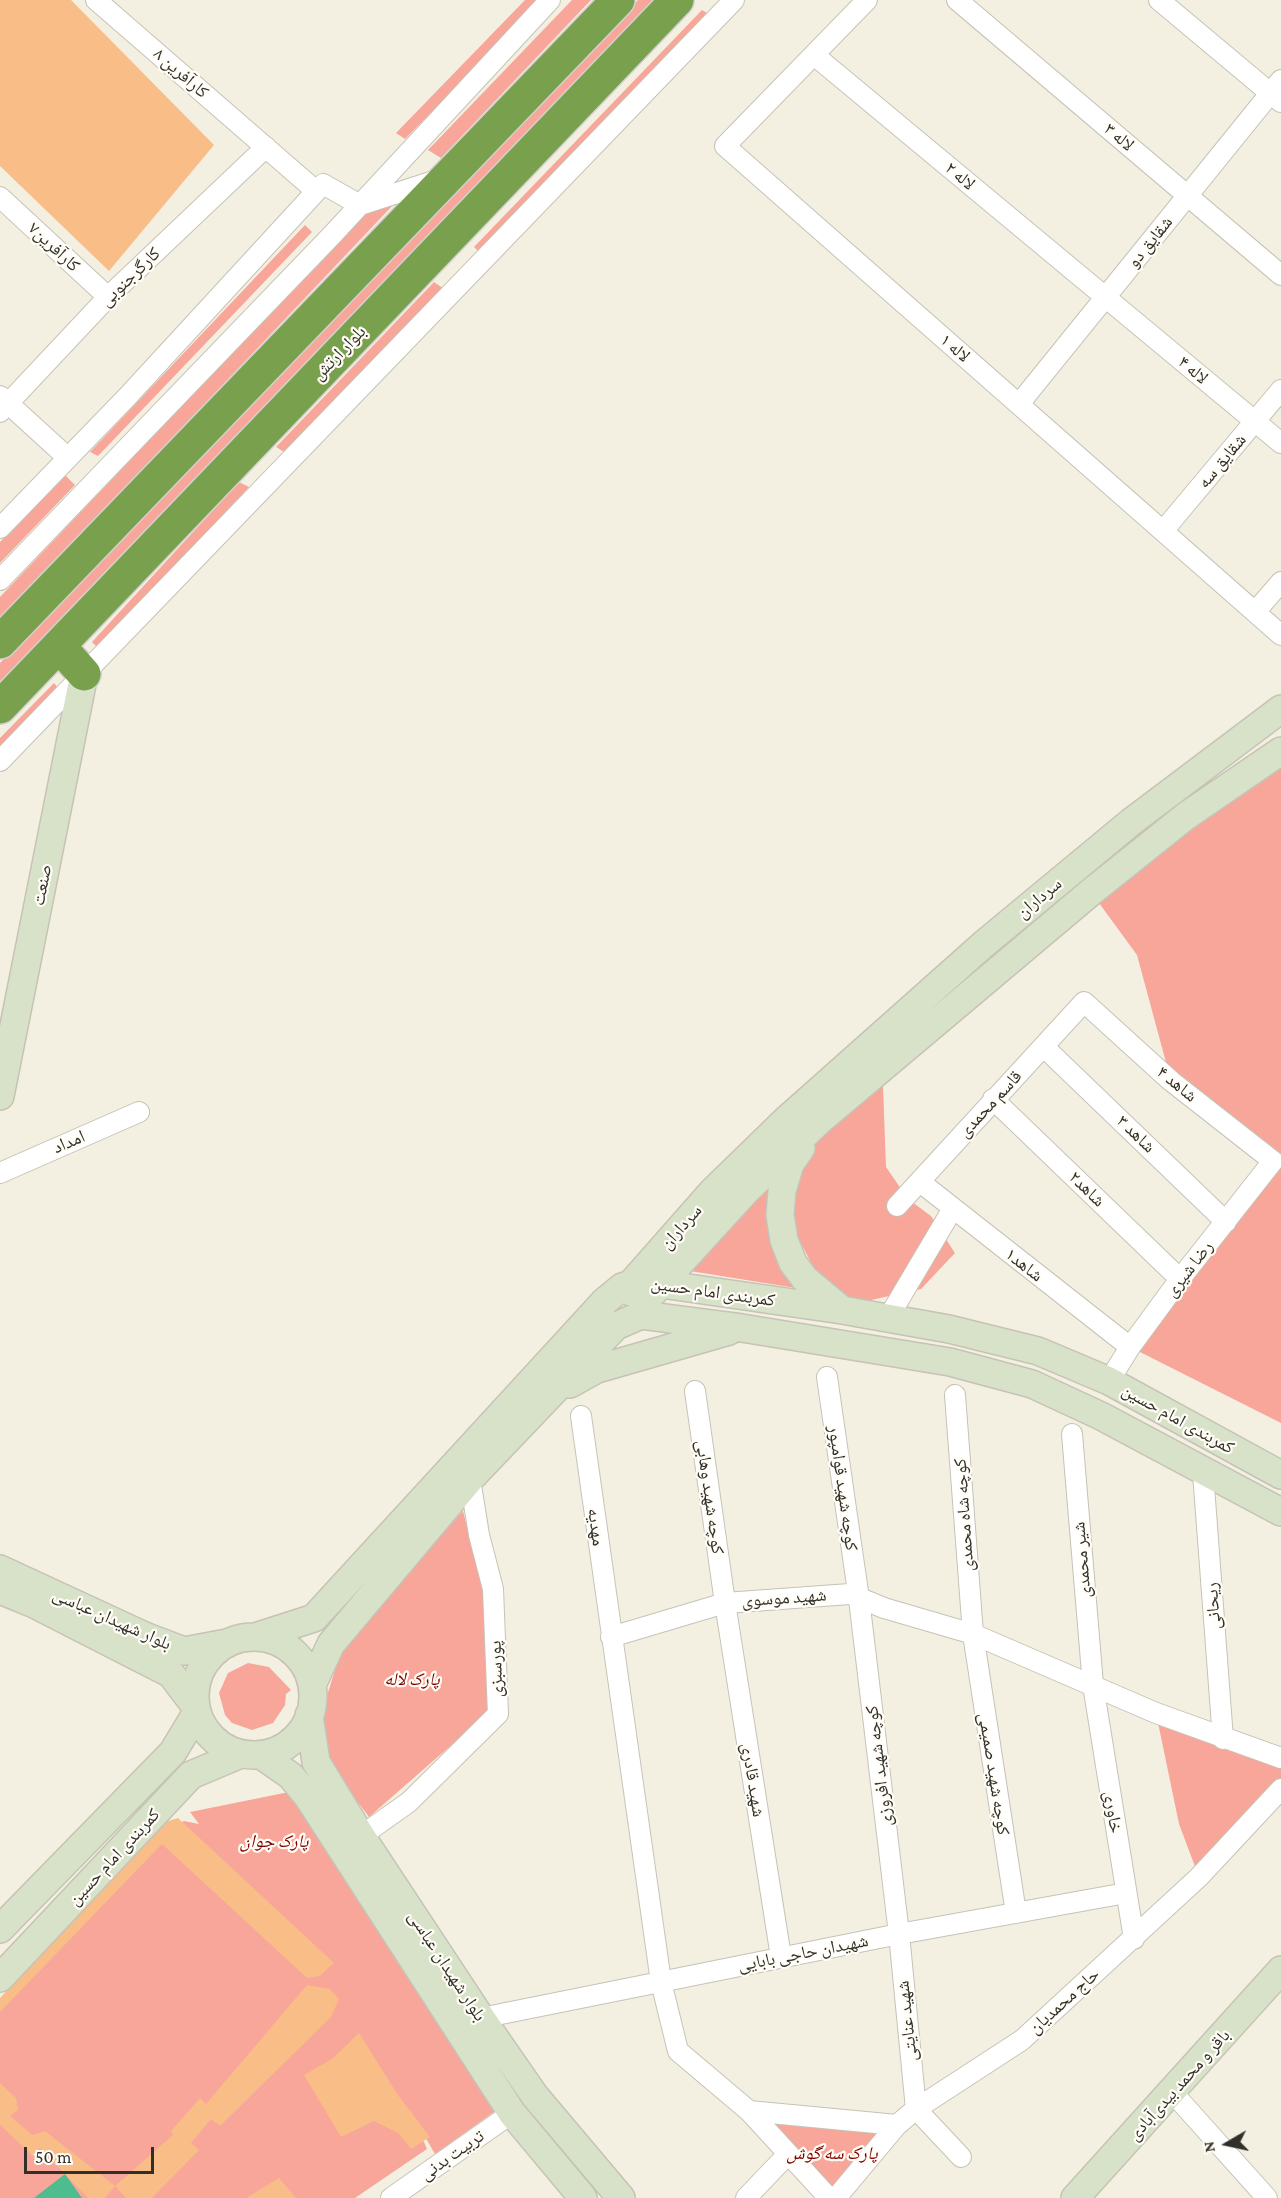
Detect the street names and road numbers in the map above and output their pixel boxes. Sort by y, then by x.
street label: کارآفرین ۸ [149,43,213,103]
street label: لاله ۳ [1100,118,1138,156]
street label: لاله ۲ [941,157,979,195]
street label: شقایق دو [1123,212,1177,272]
street label: کارآفرین۷ [24,218,84,276]
street label: کارگرجنوبی [95,243,165,311]
street label: بلوار ارتش [308,321,370,385]
street label: لاله ۱ [936,329,974,367]
street label: لاله ۴ [1174,351,1212,389]
street label: شقایق سه [1193,429,1251,493]
street label: صنعت [27,863,57,907]
street label: سرداران [1012,873,1066,923]
street label: شاهد ۴ [1153,1061,1201,1107]
street label: قاسم محمدی [953,1066,1027,1142]
street label: شاهد ۳ [1112,1110,1160,1158]
street label: امداد [50,1126,88,1158]
street label: شاهد۲ [1064,1167,1110,1211]
street label: سرداران [656,1200,706,1254]
street label: رضا شیری [1160,1236,1218,1302]
street label: شاهد۱ [1001,1244,1047,1286]
street label: کمربندی امام حسین [650,1273,776,1311]
street label: کمربندی امام حسین [1118,1379,1238,1459]
street label: کوچه شهید قوامپور [824,1424,862,1552]
street label: کوچه شهید وهابی [691,1438,729,1556]
street label: کوچه شاه محمدی [949,1458,979,1572]
street label: مهدیه [583,1507,609,1547]
street label: شیر محمدی [1068,1521,1096,1599]
street label: ریحانی [1201,1582,1225,1630]
street label: بلوار شهیدان عباسی [49,1583,175,1655]
street label: شهید موسوی [741,1584,827,1612]
street label: پورسبزی [484,1640,508,1698]
street label: کوچه شهید افروزی [861,1704,897,1828]
street label: کوچه شهید صمیمی [974,1711,1014,1837]
street label: شهید قادری [736,1741,770,1819]
street label: خاوری [1099,1789,1127,1835]
street label: کمربندی امام حسین [63,1804,165,1910]
street label: بلوار شهیدان عباسی [403,1907,491,2025]
street label: شهیدان حاجی بابایی [736,1930,870,1976]
street label: حاج محمدیان [1024,1963,1104,2039]
street label: شهید عنایتی [892,1980,922,2062]
street label: باقر و محمد بیدی‌آبادی [1123,2025,1235,2145]
street label: تربیت بدنی [416,2125,488,2185]

